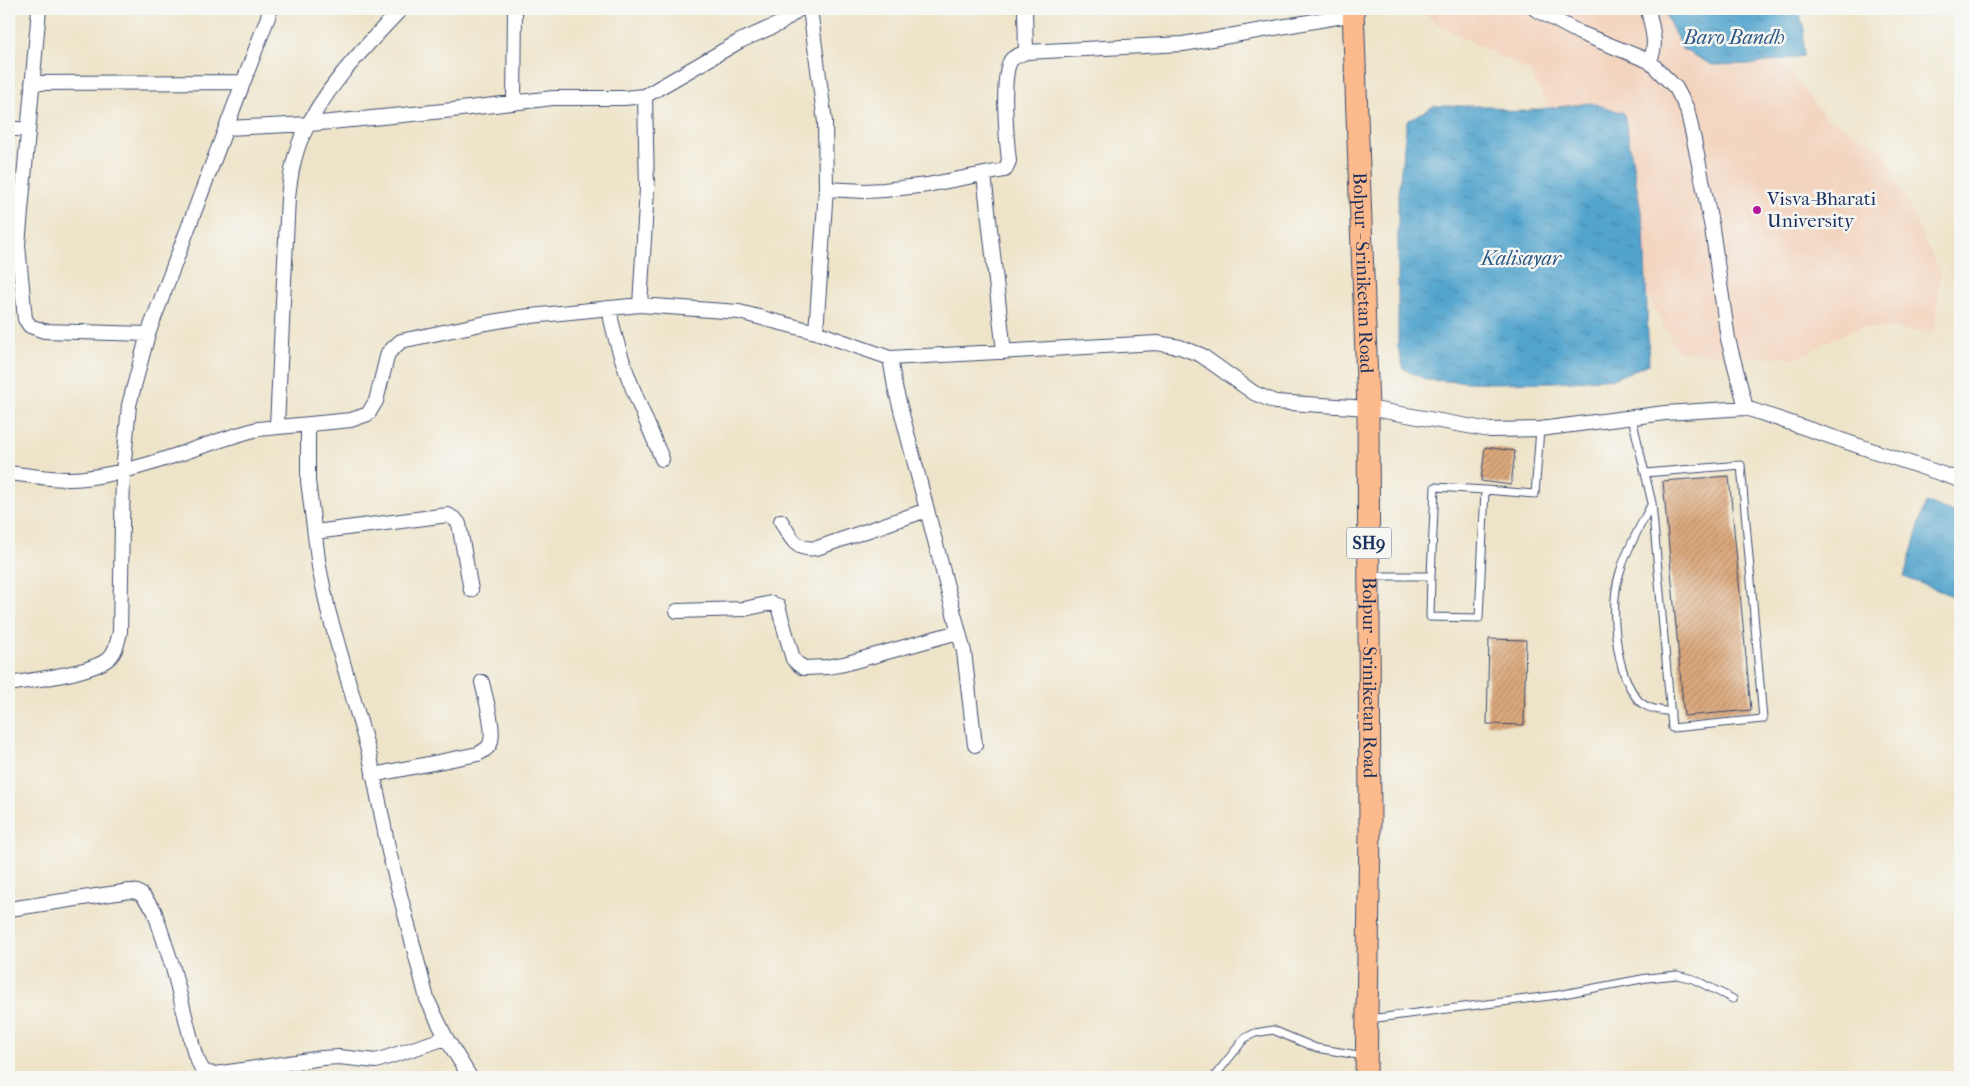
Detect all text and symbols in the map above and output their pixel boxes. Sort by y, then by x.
water label: Baro Bandh [1683,26,1784,49]
street label: Bolpur - Sriniketan Road [1348,172,1378,375]
place label: Visva-Bharati University [1766,188,1876,232]
marker: Visva-Bharati University [1751,204,1763,216]
water label: Kalisayar [1479,247,1563,270]
road number: SH9 [1346,528,1392,558]
street label: Bolpur - Sriniketan Road [1358,577,1381,779]

